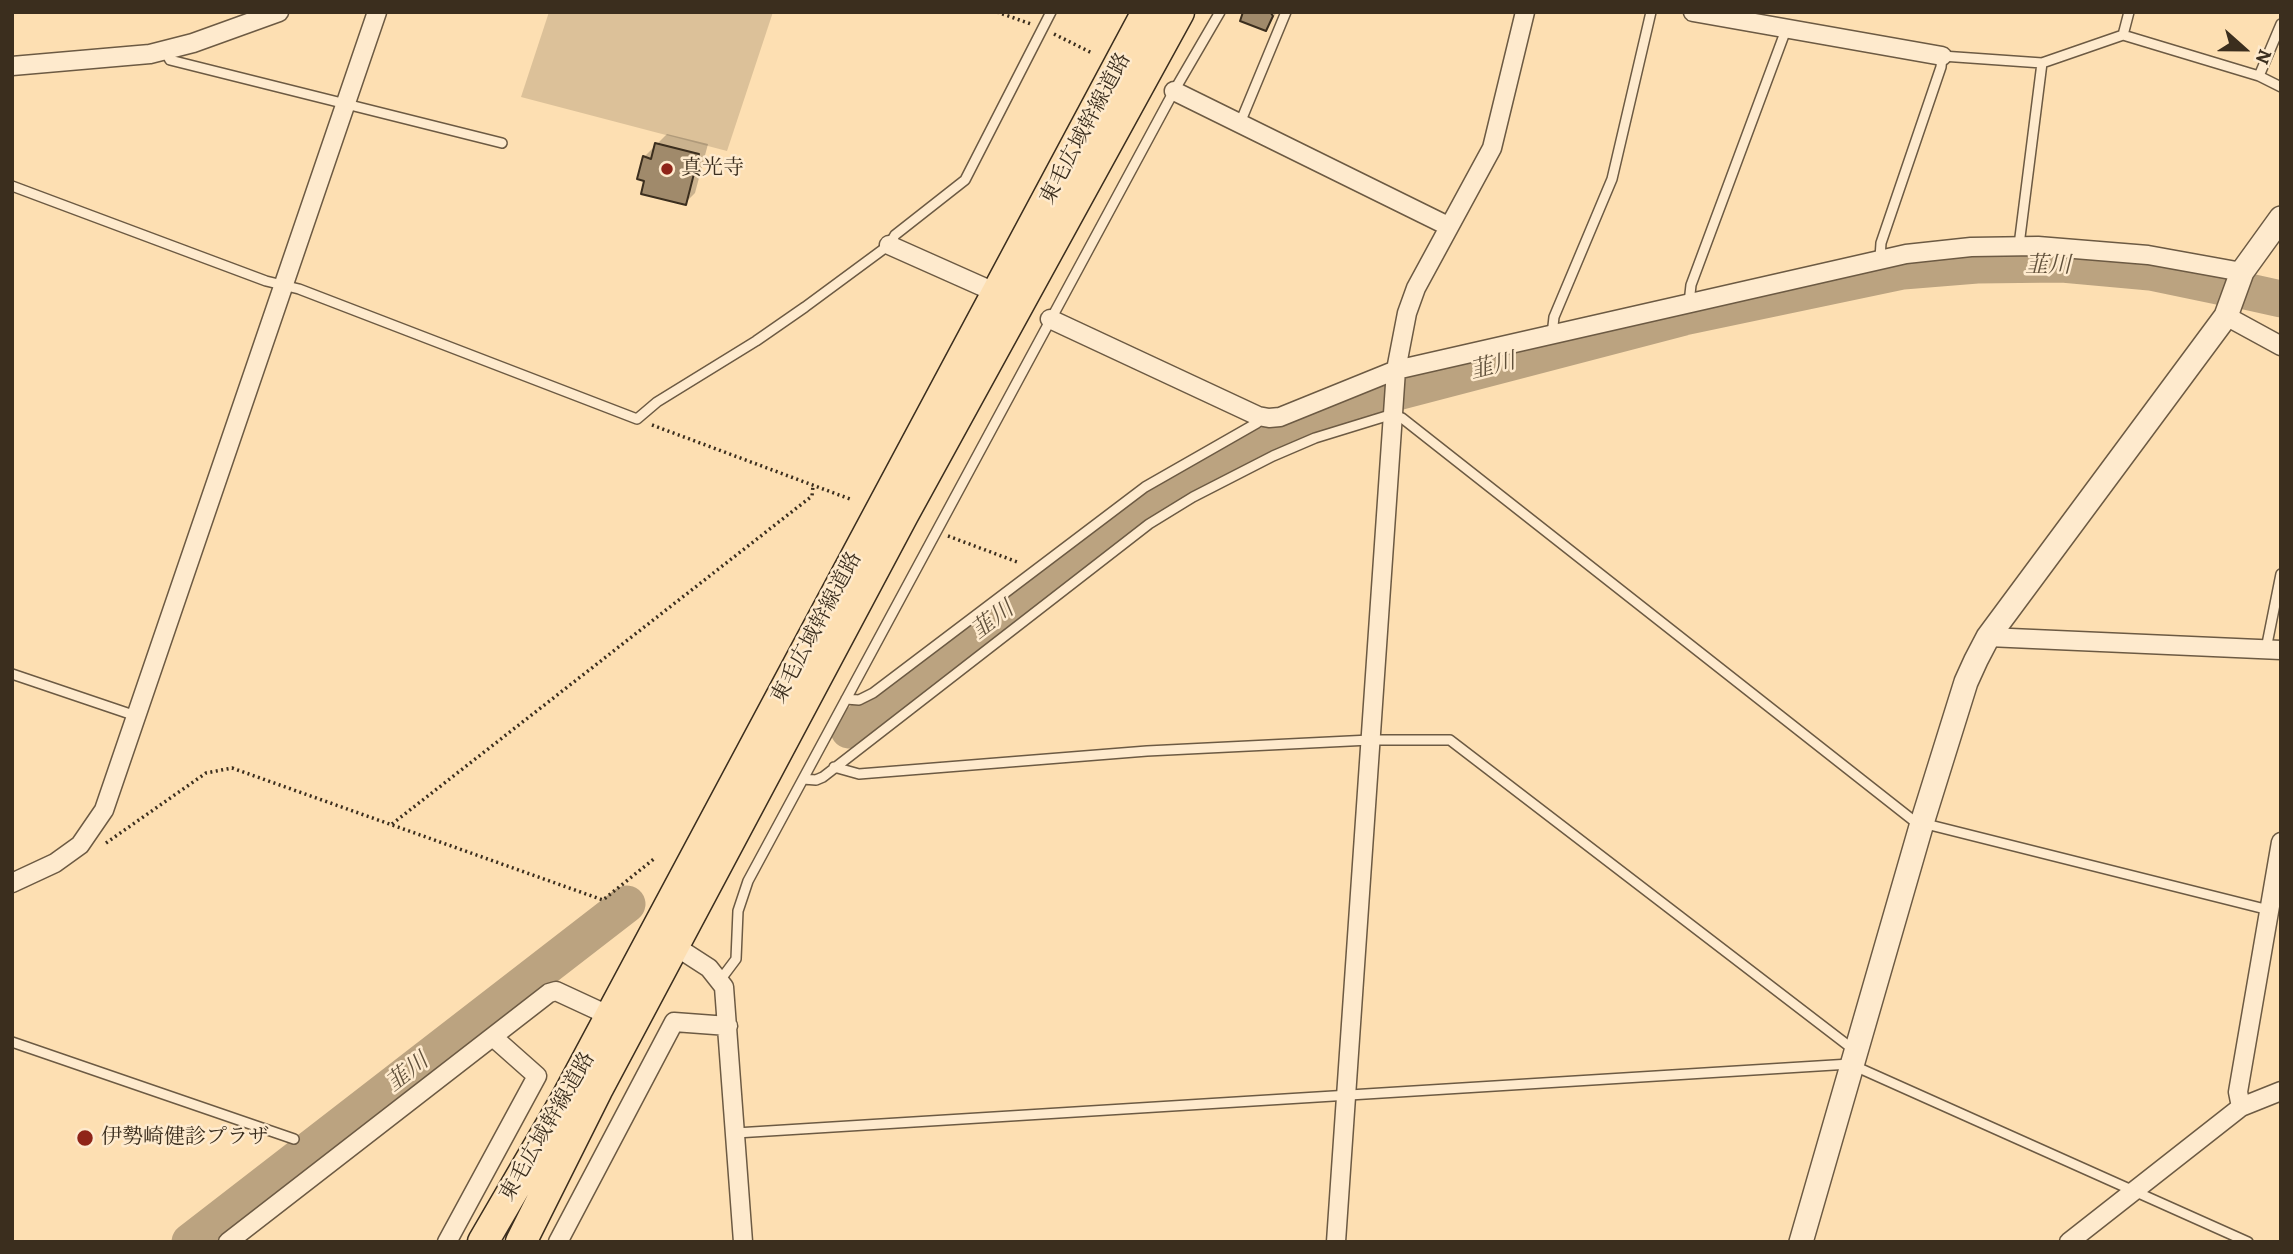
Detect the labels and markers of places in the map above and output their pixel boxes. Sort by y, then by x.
place label: 真光寺 [681,156,744,182]
marker: 真光寺 [659,161,675,177]
place label: 伊勢崎健診プラザ [101,1125,269,1151]
marker: 伊勢崎健診プラザ [75,1128,95,1148]

